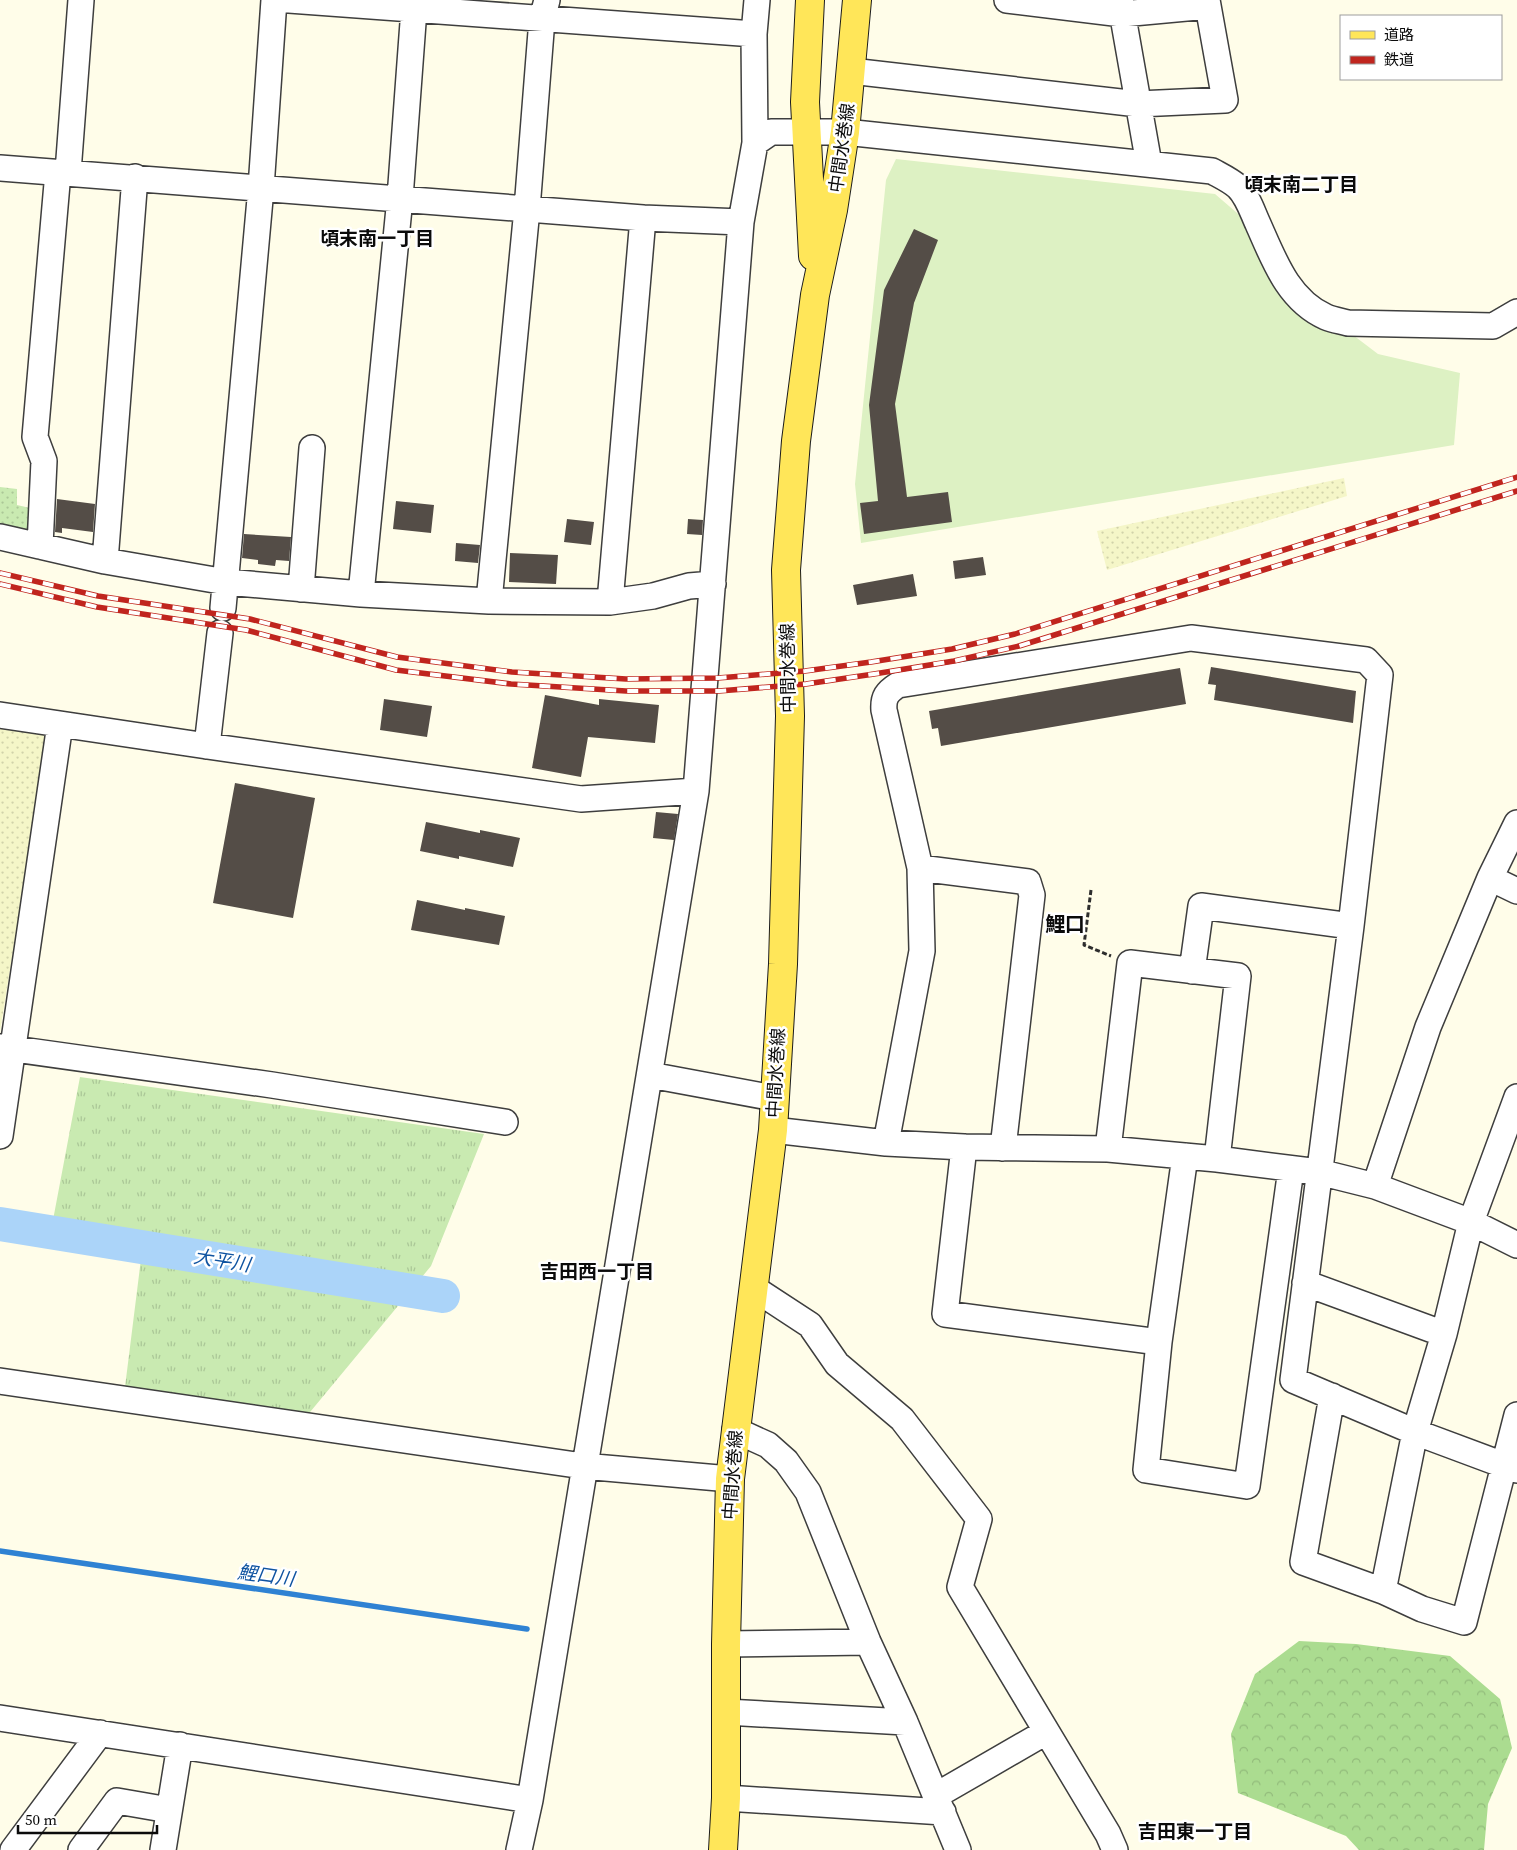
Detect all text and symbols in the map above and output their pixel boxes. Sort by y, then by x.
legend [1340,15,1502,80]
text: 道路 [1384,24,1414,45]
text: 鉄道 [1384,49,1414,70]
street label: 中間水巻線 [823,102,860,194]
district label: 頃末南二丁目 [1244,171,1358,197]
district label: 頃末南一丁目 [320,225,434,251]
street label: 中間水巻線 [774,623,801,713]
district label: 鯉口 [1045,910,1085,938]
street label: 中間水巻線 [761,1027,790,1119]
water label: 大平川 [192,1243,254,1278]
district label: 吉田西一丁目 [540,1258,654,1284]
street label: 中間水巻線 [717,1429,748,1521]
water label: 鯉口川 [236,1558,298,1592]
scale bar [18,1802,156,1834]
text: 50 m [25,1809,57,1830]
district label: 吉田東一丁目 [1138,1818,1252,1844]

